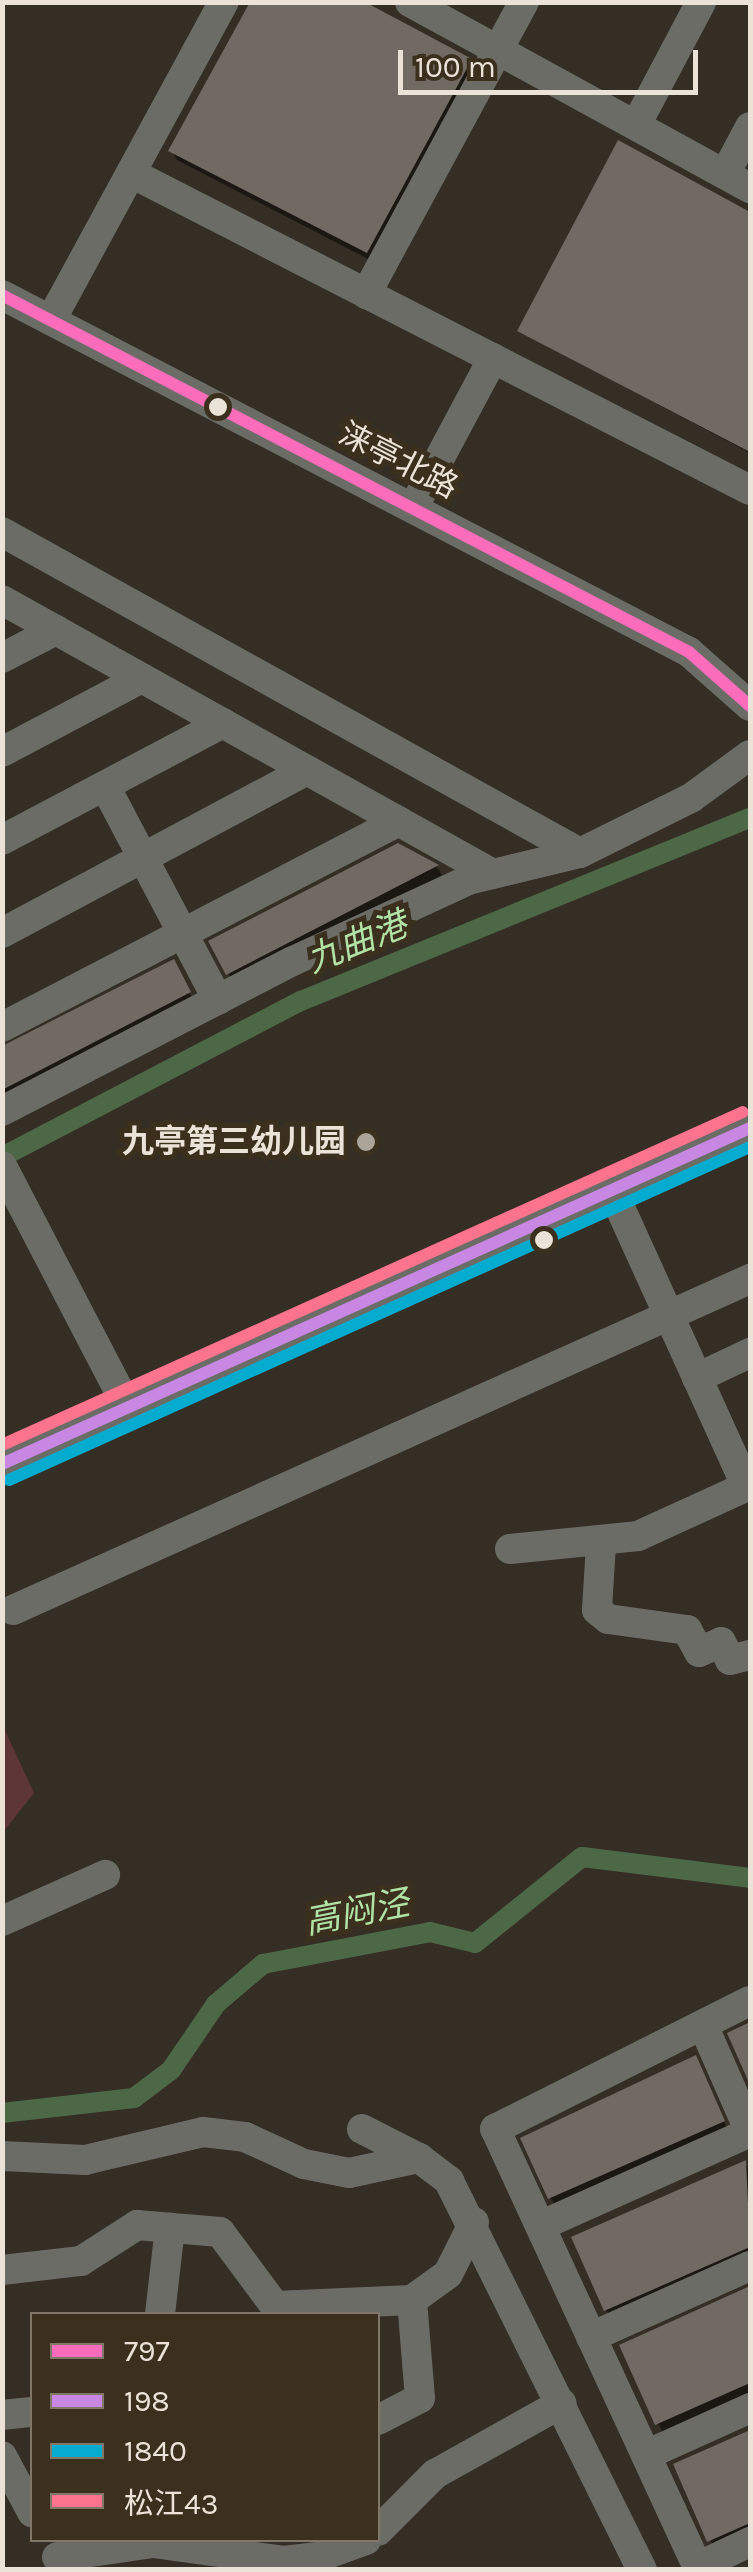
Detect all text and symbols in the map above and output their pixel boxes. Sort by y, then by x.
scale bar [403,30,703,92]
text: 100 m [415,49,496,85]
unlabelled marker [208,397,228,417]
street label: 涞亭北路 [332,415,464,507]
water label: 九曲港 [300,904,414,982]
place label: 九亭第三幼儿园 [122,1123,346,1161]
marker: 九亭第三幼儿园 [355,1131,377,1153]
unlabelled marker [534,1230,554,1250]
water label: 高闷泾 [301,1882,413,1944]
legend [30,2312,380,2542]
text: 797 [124,2333,170,2369]
text: 198 [124,2383,170,2419]
text: 1840 [124,2433,187,2469]
text: 松江43 [124,2486,218,2522]

